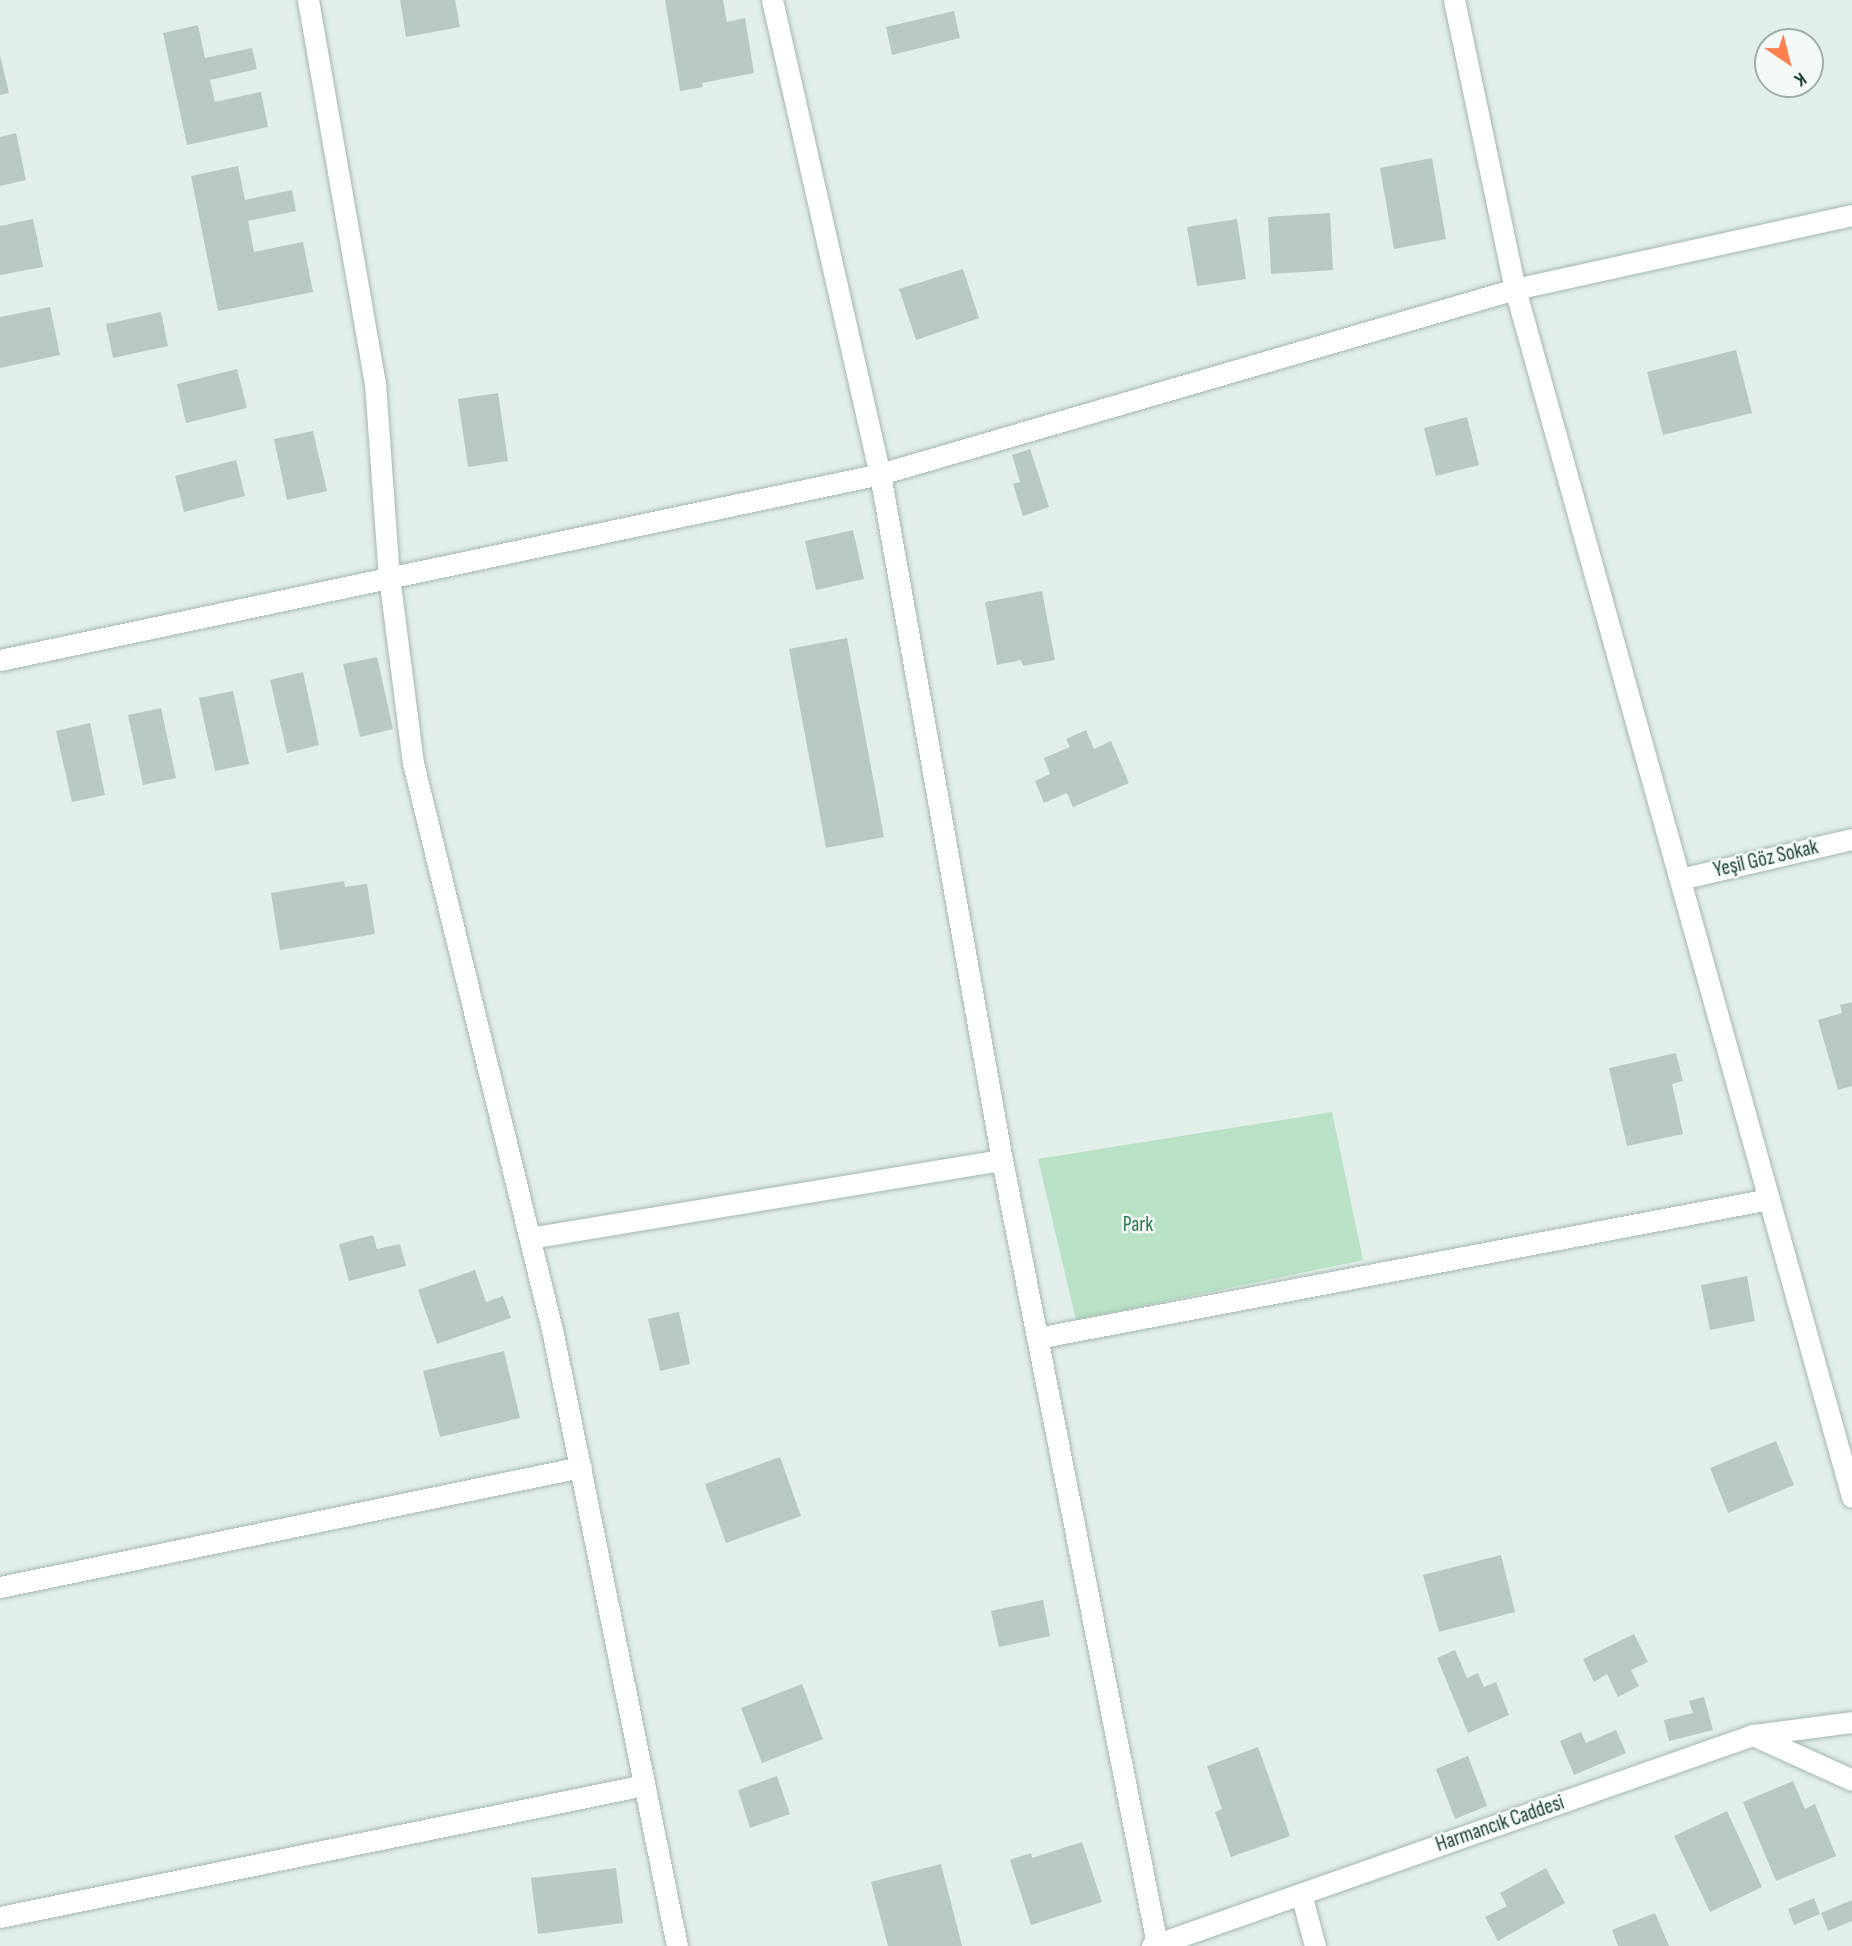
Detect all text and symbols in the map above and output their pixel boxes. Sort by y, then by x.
north arrow [1754,28,1824,98]
text: K [1790,67,1811,91]
street label: Yeşil Göz Sokak [1711,835,1821,883]
park label: Park [1123,1212,1153,1238]
street label: Harmancık Caddesi [1432,1790,1568,1858]

